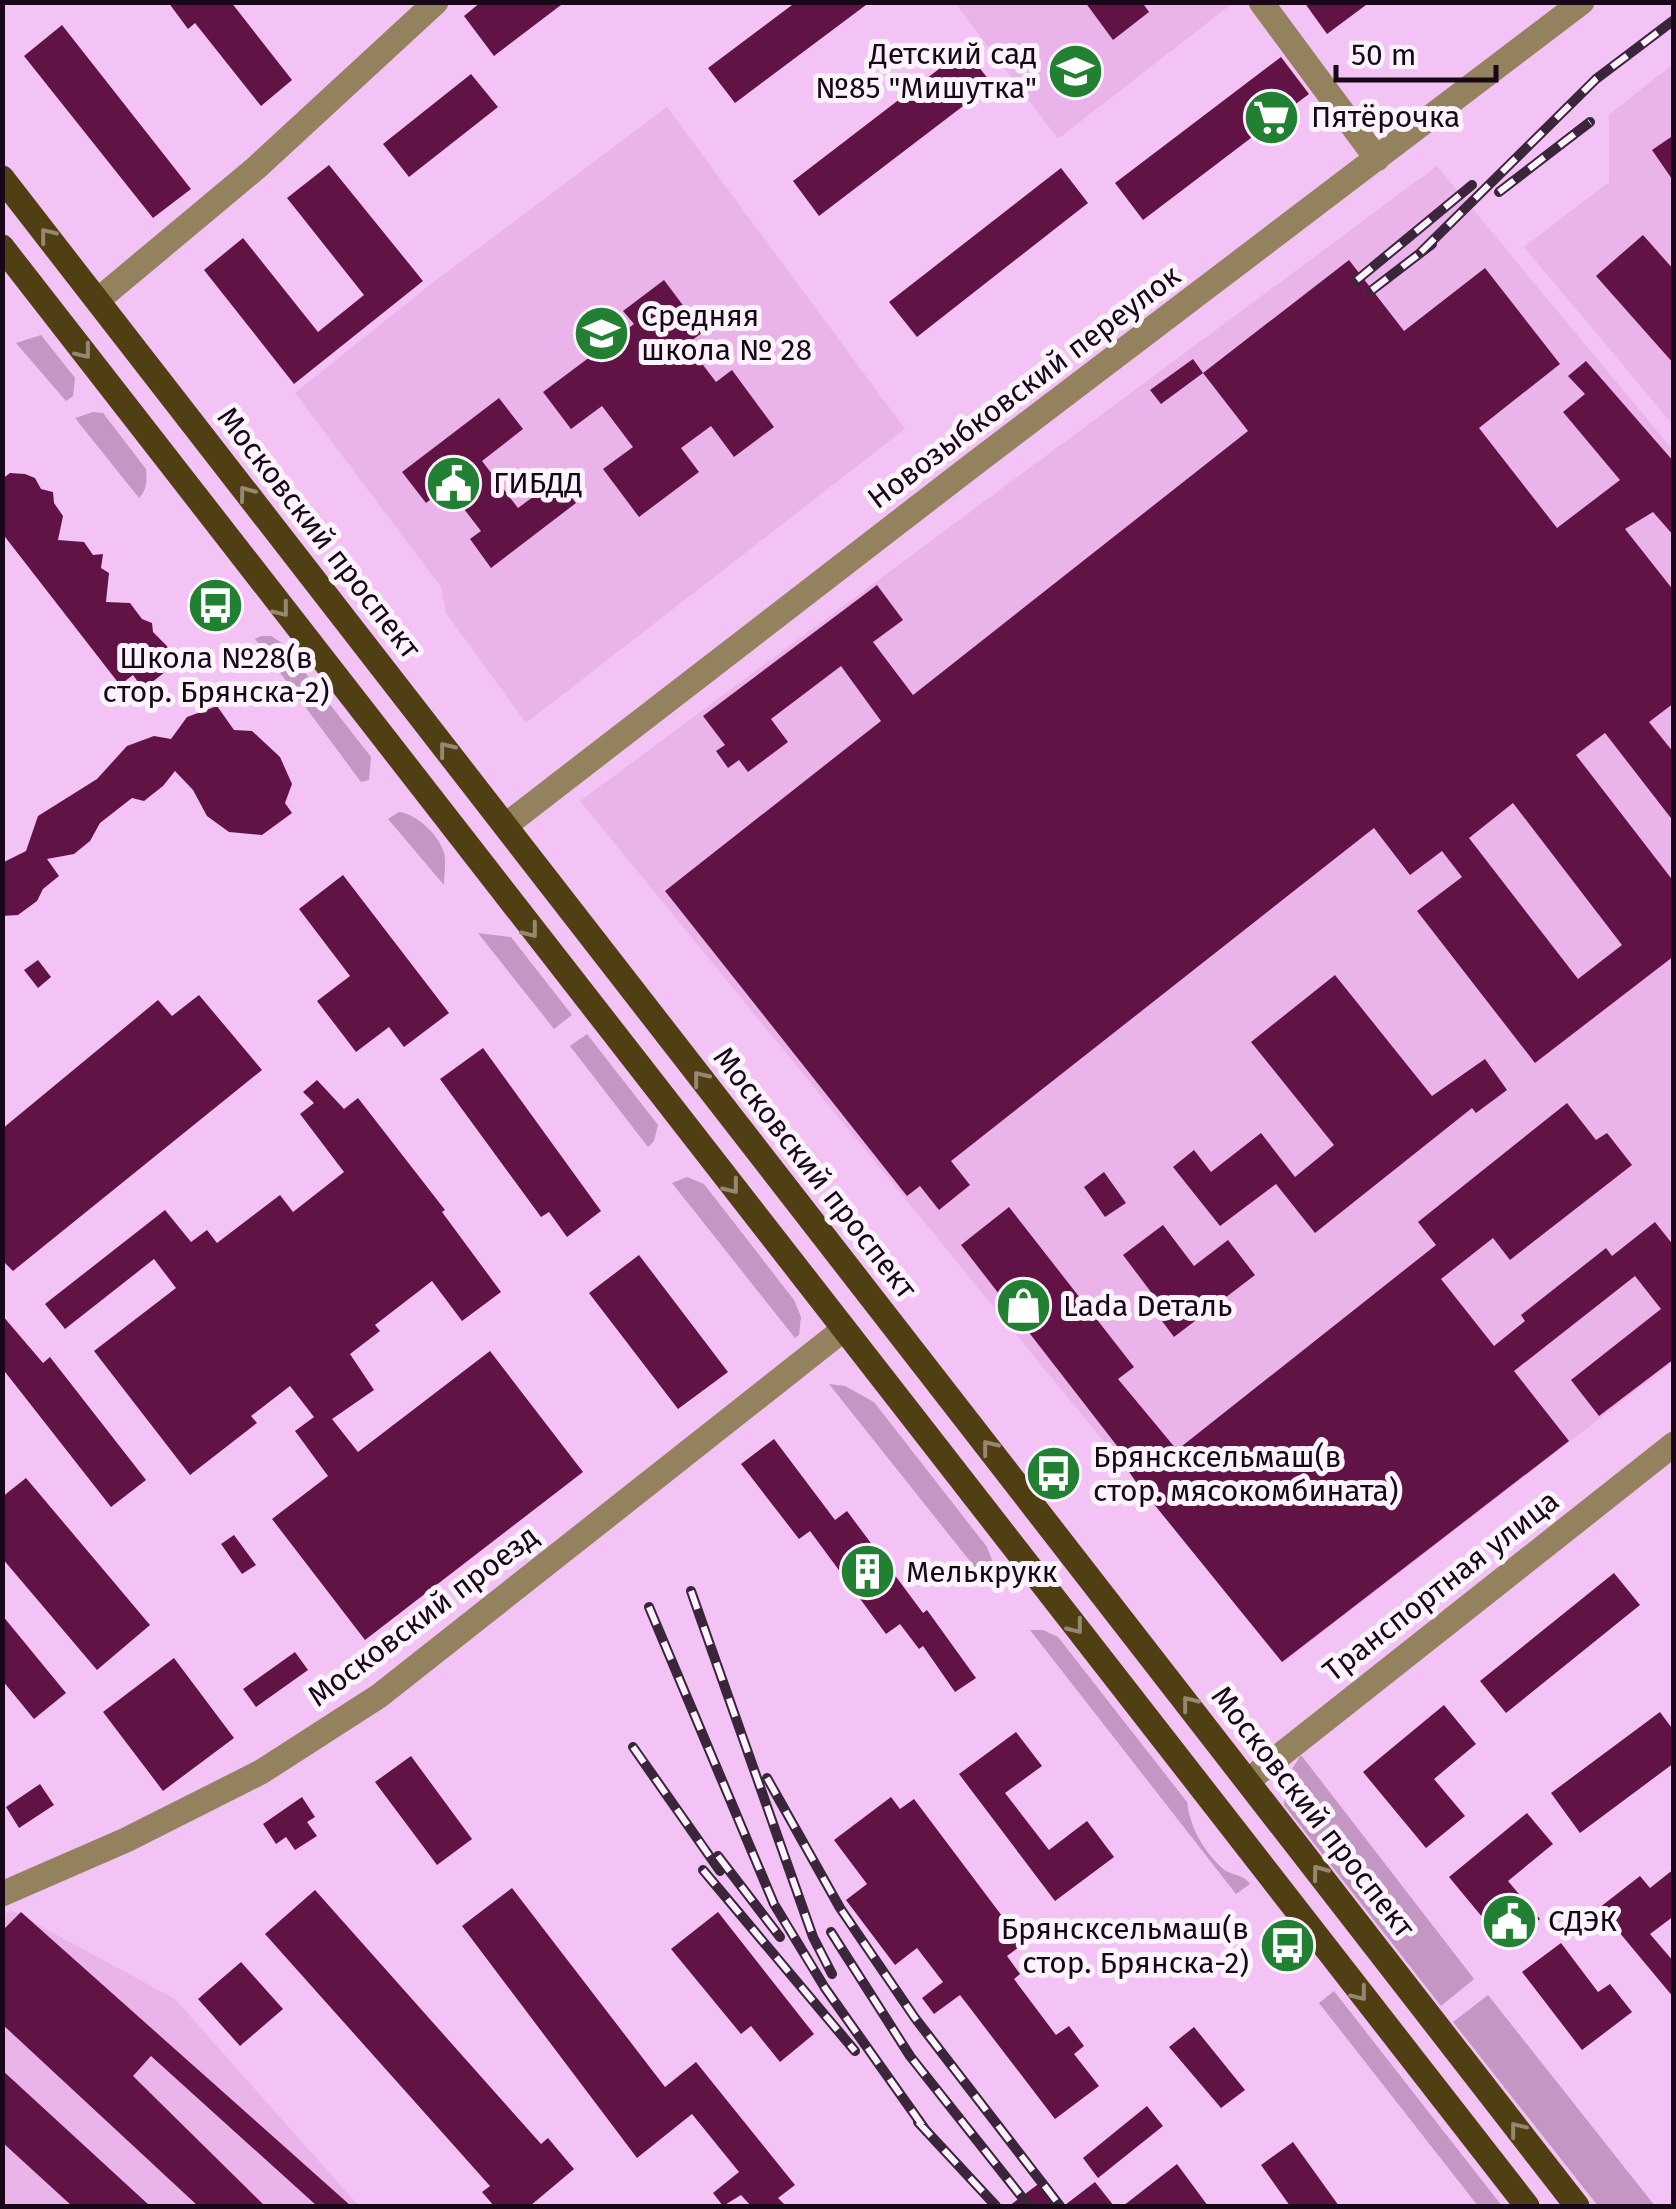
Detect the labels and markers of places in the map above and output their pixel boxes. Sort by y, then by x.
place label: Детский сад №85 "Мишутка" [815,36,1037,106]
school or university icon: Детский сад №85 "Мишутка" [1046,41,1106,101]
supermarket icon: Пятёрочка [1242,87,1302,147]
place label: Пятёрочка [1311,99,1460,135]
place label: Средняя школа № 28 [641,298,812,368]
school or university icon: Средняя школа № 28 [572,303,632,363]
public building icon: ГИБДД [424,453,484,513]
place label: ГИБДД [493,465,583,501]
bus stop icon: Школа №28(в стор. Брянска-2) [186,575,246,635]
place label: Школа №28(в стор. Брянска-2) [103,640,329,710]
shop icon: Lada Dеталь [994,1276,1054,1336]
place label: Lada Dеталь [1063,1288,1233,1324]
place label: Брянсксельмаш(в стор. мясокомбината) [1093,1439,1398,1509]
bus stop icon: Брянсксельмаш(в стор. мясокомбината) [1024,1444,1084,1504]
building icon: Мелькрукк [837,1542,897,1602]
place label: Мелькрукк [906,1554,1058,1590]
public building icon: СДЭК [1479,1891,1539,1951]
place label: СДЭК [1548,1903,1617,1939]
place label: Брянсксельмаш(в стор. Брянска-2) [1001,1911,1249,1981]
bus stop icon: Брянсксельмаш(в стор. Брянска-2) [1258,1916,1318,1976]

